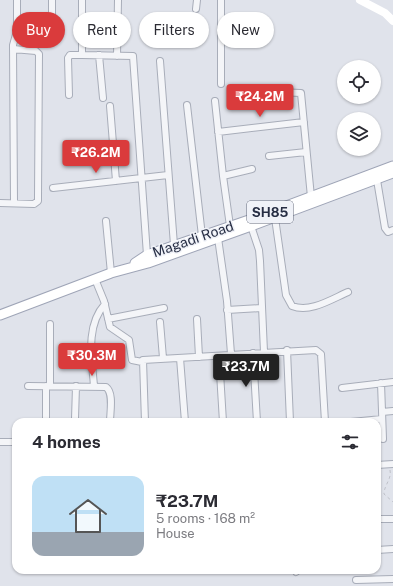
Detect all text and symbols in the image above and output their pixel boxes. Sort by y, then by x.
chip: Buy [12,12,65,48]
chip: Rent [73,12,131,48]
chip: Filters [139,12,209,48]
chip: New [217,12,274,48]
map controls [337,60,381,156]
button: locate [337,60,381,104]
pin: ₹24.2M [227,84,293,118]
text: ₹24.2M [235,89,285,104]
button: layers [337,112,381,156]
pin: ₹26.2M [63,140,129,174]
text: ₹26.2M [71,145,121,160]
road number: SH85 [247,201,293,223]
street label: Magadi Road [150,218,236,260]
pin: ₹30.3M [59,343,125,377]
text: ₹30.3M [67,348,117,363]
pin: ₹23.7M [213,354,279,388]
text: ₹23.7M [222,359,270,374]
icon: filters [339,431,361,453]
text: 4 homes [32,432,101,452]
text: ₹23.7M [156,491,218,511]
icon: home [64,492,112,540]
text: 5 rooms · 168 m² [156,511,255,526]
text: House [156,526,195,541]

